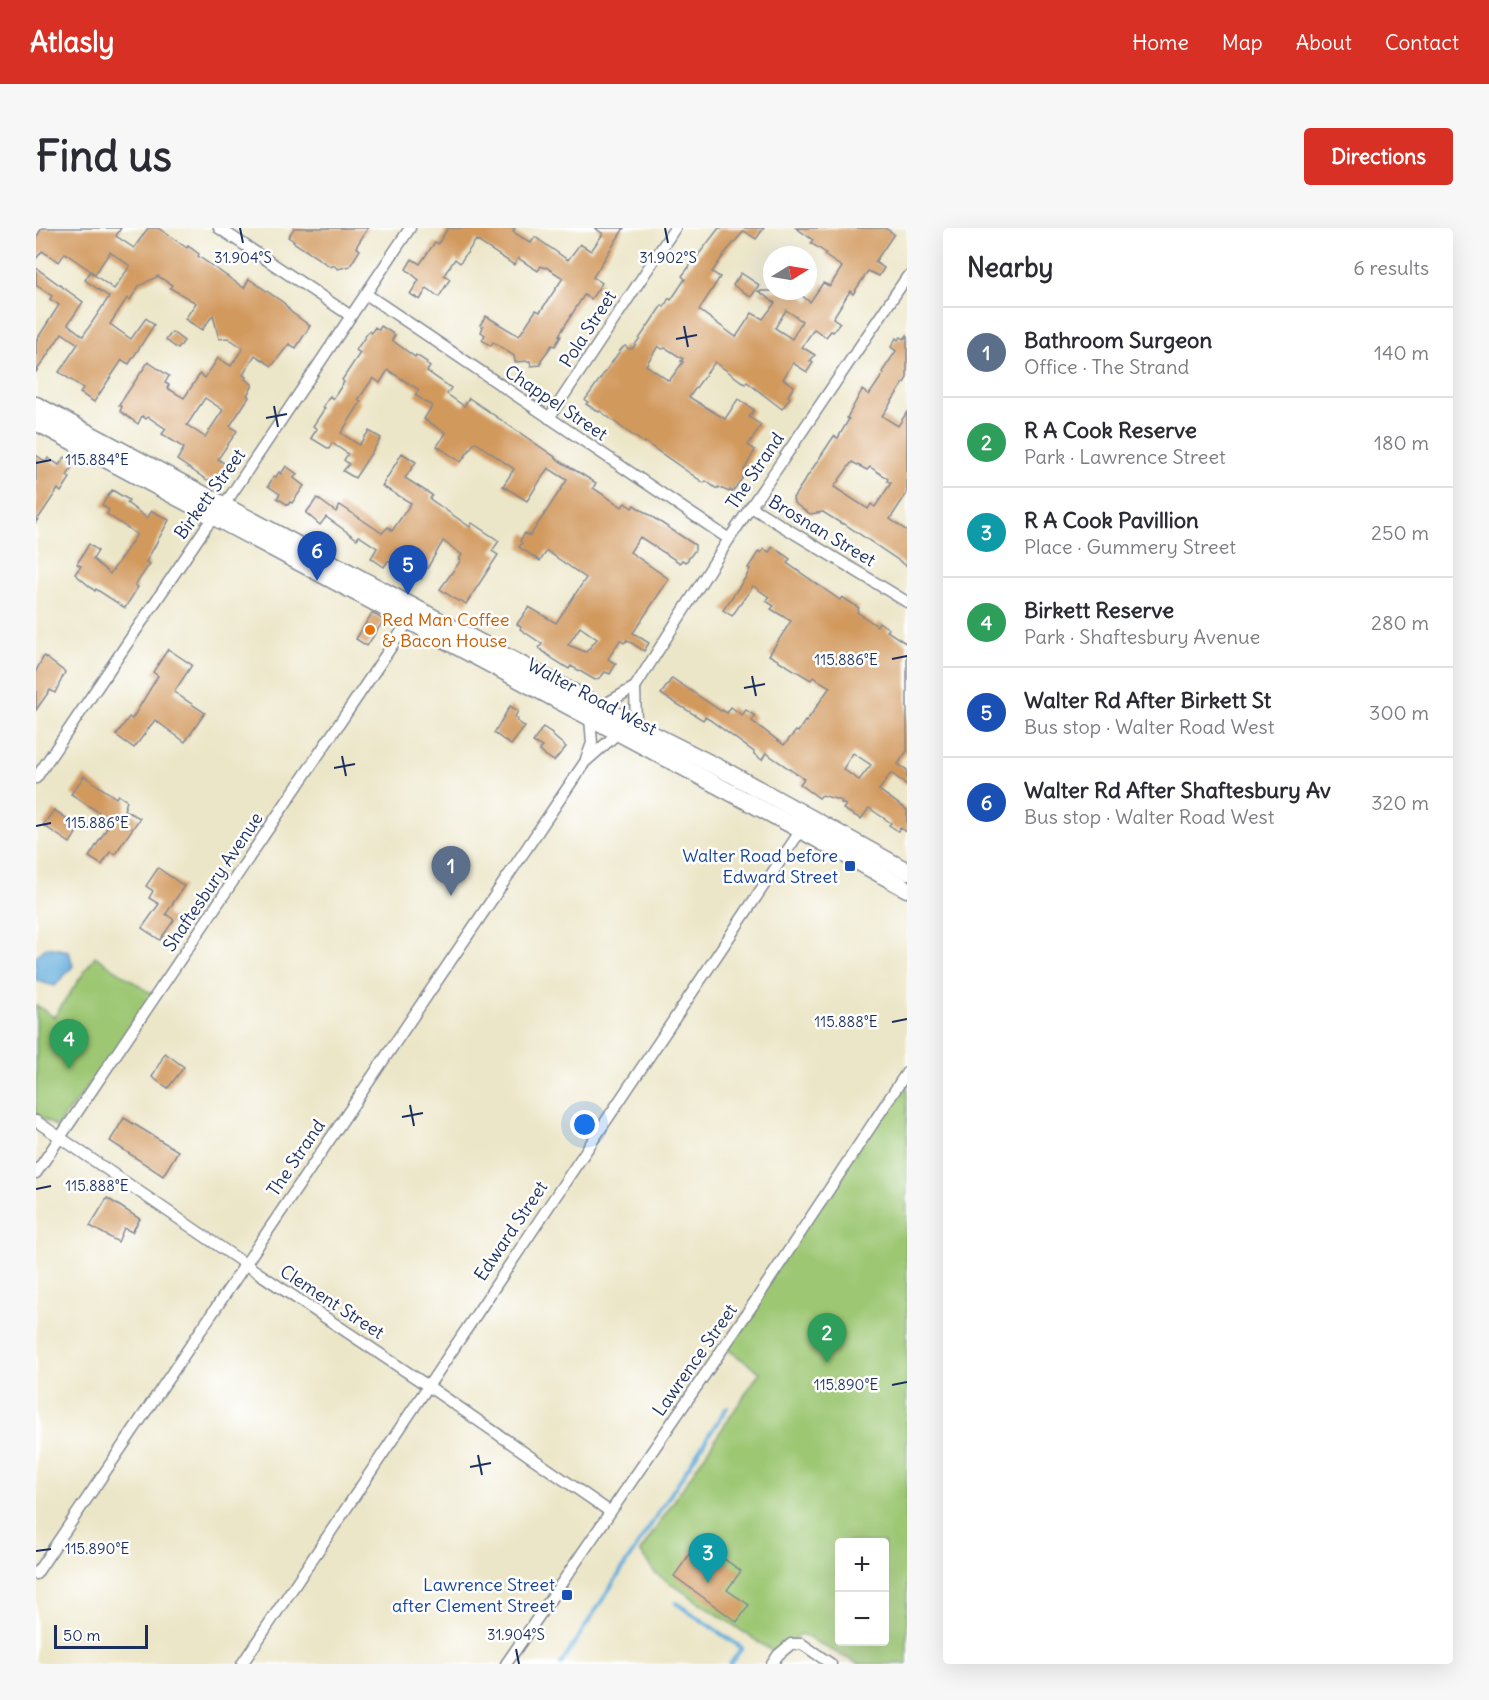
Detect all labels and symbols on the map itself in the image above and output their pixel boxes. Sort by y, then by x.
north arrow [763,246,817,300]
text: 31.904°S [214,248,272,267]
text: 31.902°S [639,248,697,267]
street label: Pola Street [554,286,621,372]
street label: Chappel Street [500,360,612,445]
street label: The Strand [720,427,789,514]
street label: Birkett Street [169,444,250,543]
text: 115.884°E [65,450,129,469]
street label: Brosnan Street [765,490,880,572]
pin: 6 [298,532,336,581]
pin: 5 [388,546,428,595]
place label: Red Man Coffee & Bacon House [382,608,510,652]
marker: Red Man Coffee & Bacon House [363,623,377,637]
text: 115.886°E [814,650,878,669]
street label: Walter Road West [524,653,661,740]
street label: Shaftesbury Avenue [157,808,268,956]
text: 115.886°E [65,813,129,832]
place label: Walter Road before Edward Street [682,844,838,888]
pin: 1 [432,846,470,896]
marker: Walter Road before Edward Street [843,859,857,873]
text: 115.888°E [814,1012,878,1031]
pin: 4 [50,1020,88,1069]
your location [570,1110,599,1139]
street label: The Strand [261,1114,330,1201]
text: 115.888°E [65,1176,129,1195]
street label: Edward Street [469,1176,552,1285]
street label: Clement Street [276,1259,389,1344]
street label: Lawrence Street [647,1299,742,1420]
pin: 2 [808,1314,846,1363]
text: 115.890°E [814,1375,878,1394]
pin: 3 [688,1534,728,1583]
text: 115.890°E [65,1539,129,1558]
place label: Lawrence Street after Clement Street [392,1573,555,1617]
marker: Lawrence Street after Clement Street [560,1588,574,1602]
scale bar [54,1622,148,1650]
text: 31.904°S [487,1625,545,1644]

